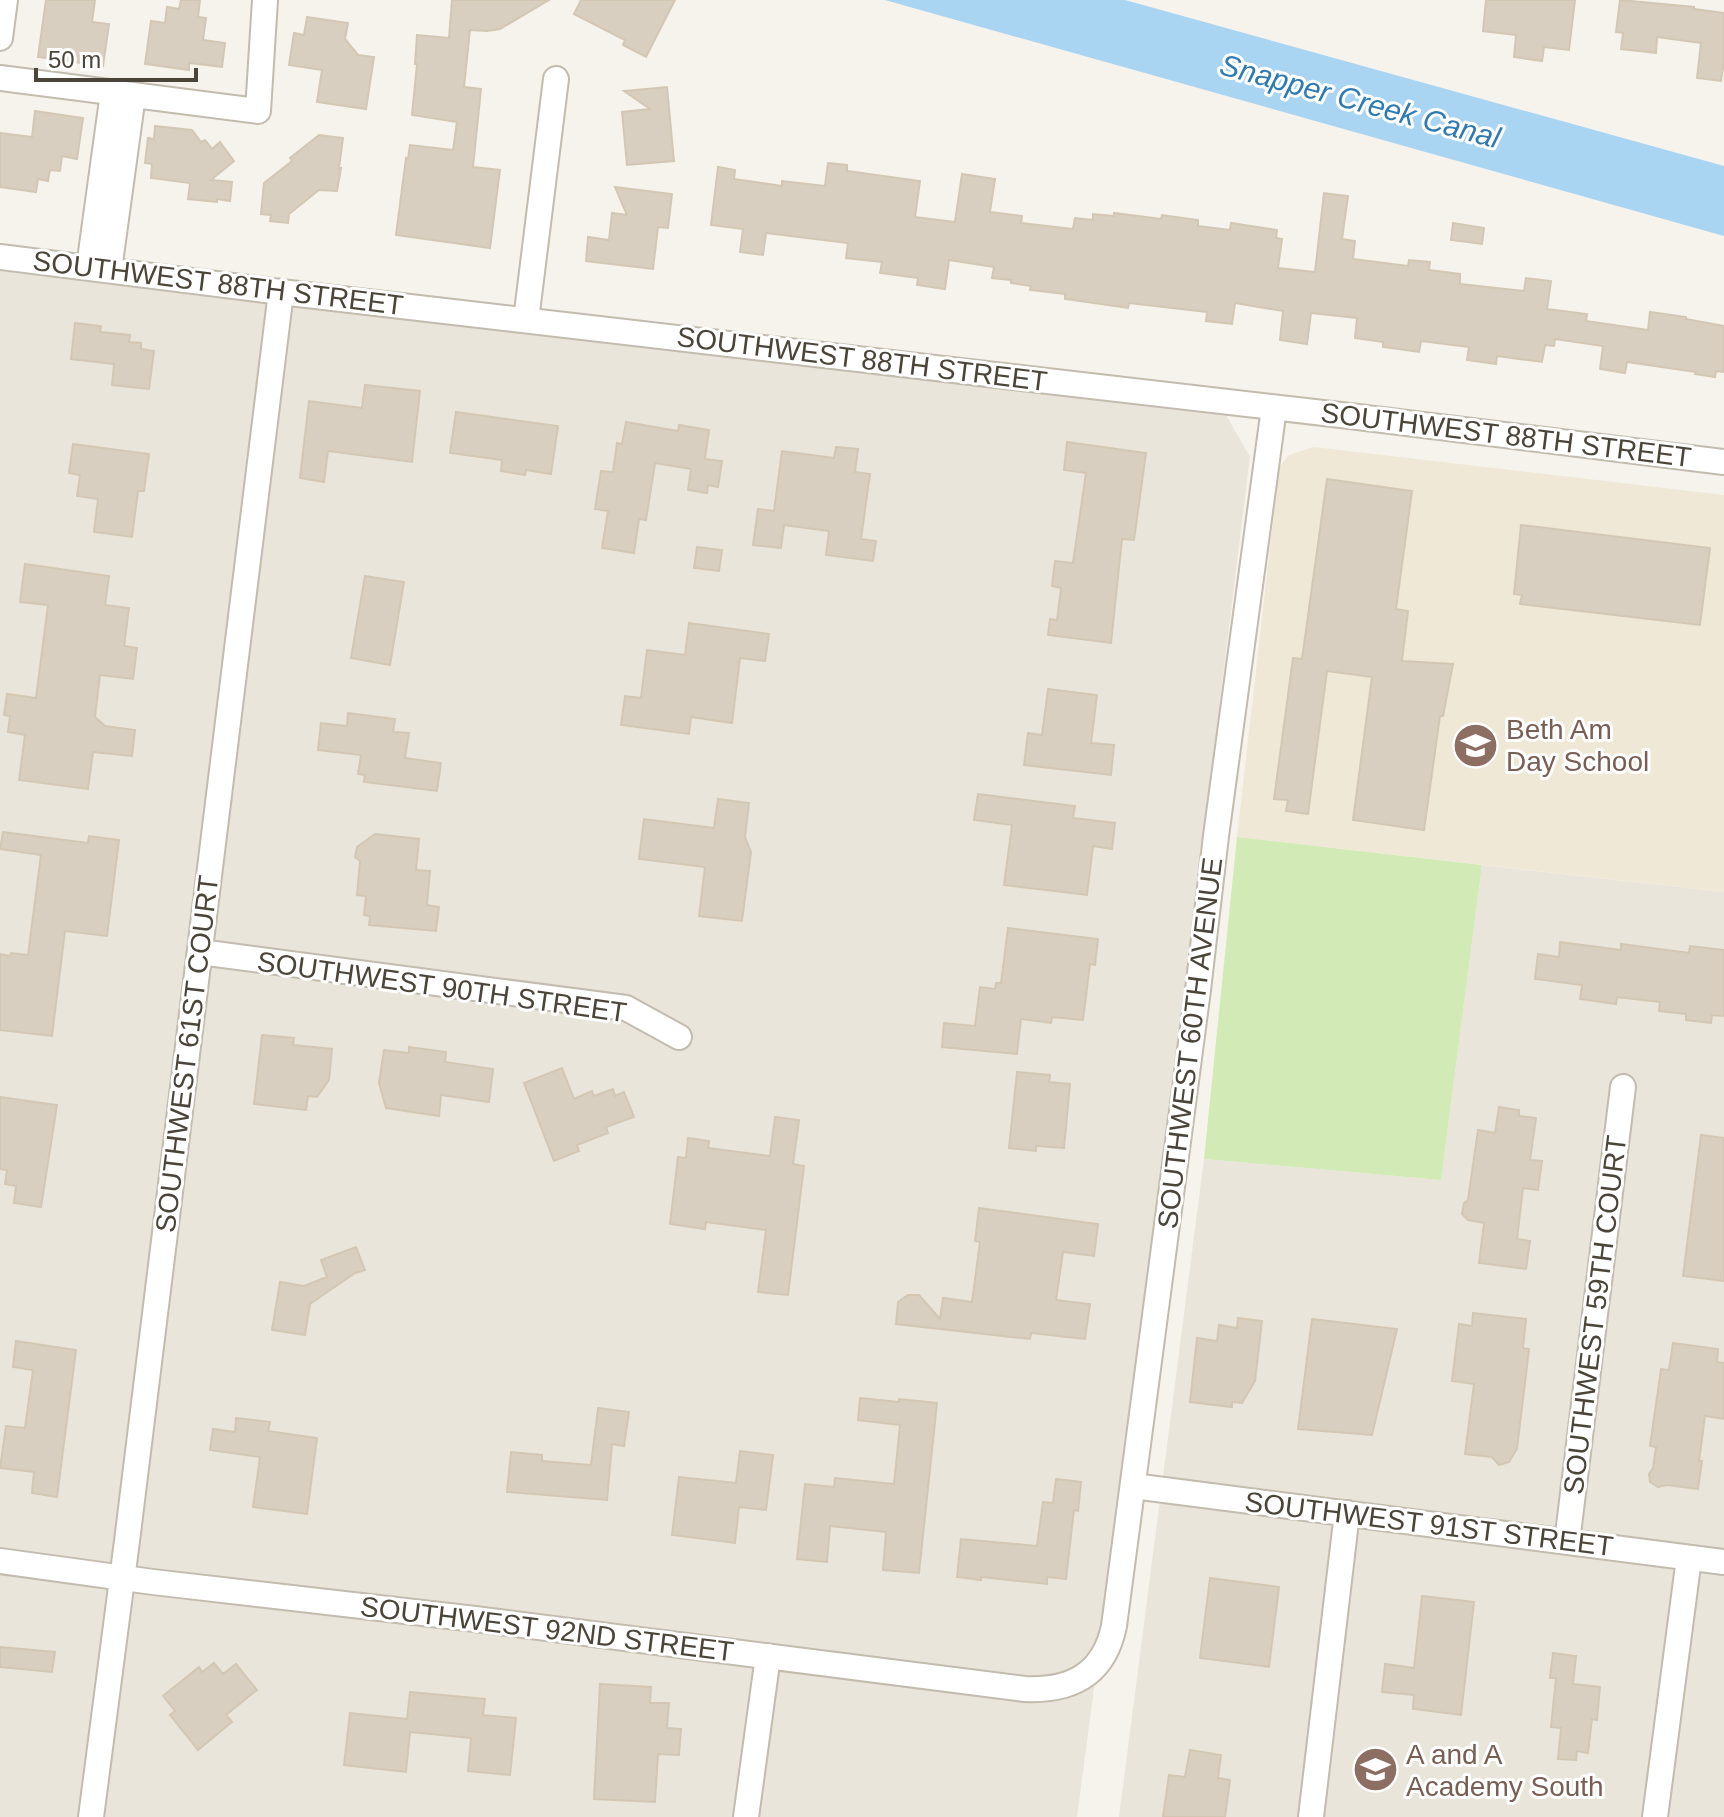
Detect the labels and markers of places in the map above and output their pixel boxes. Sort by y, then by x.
place label: Beth Am Day School [1506,714,1649,777]
school or university icon: Beth Am Day School [1451,721,1499,769]
place label: A and A Academy South [1406,1739,1604,1802]
school or university icon: A and A Academy South [1351,1746,1399,1794]

